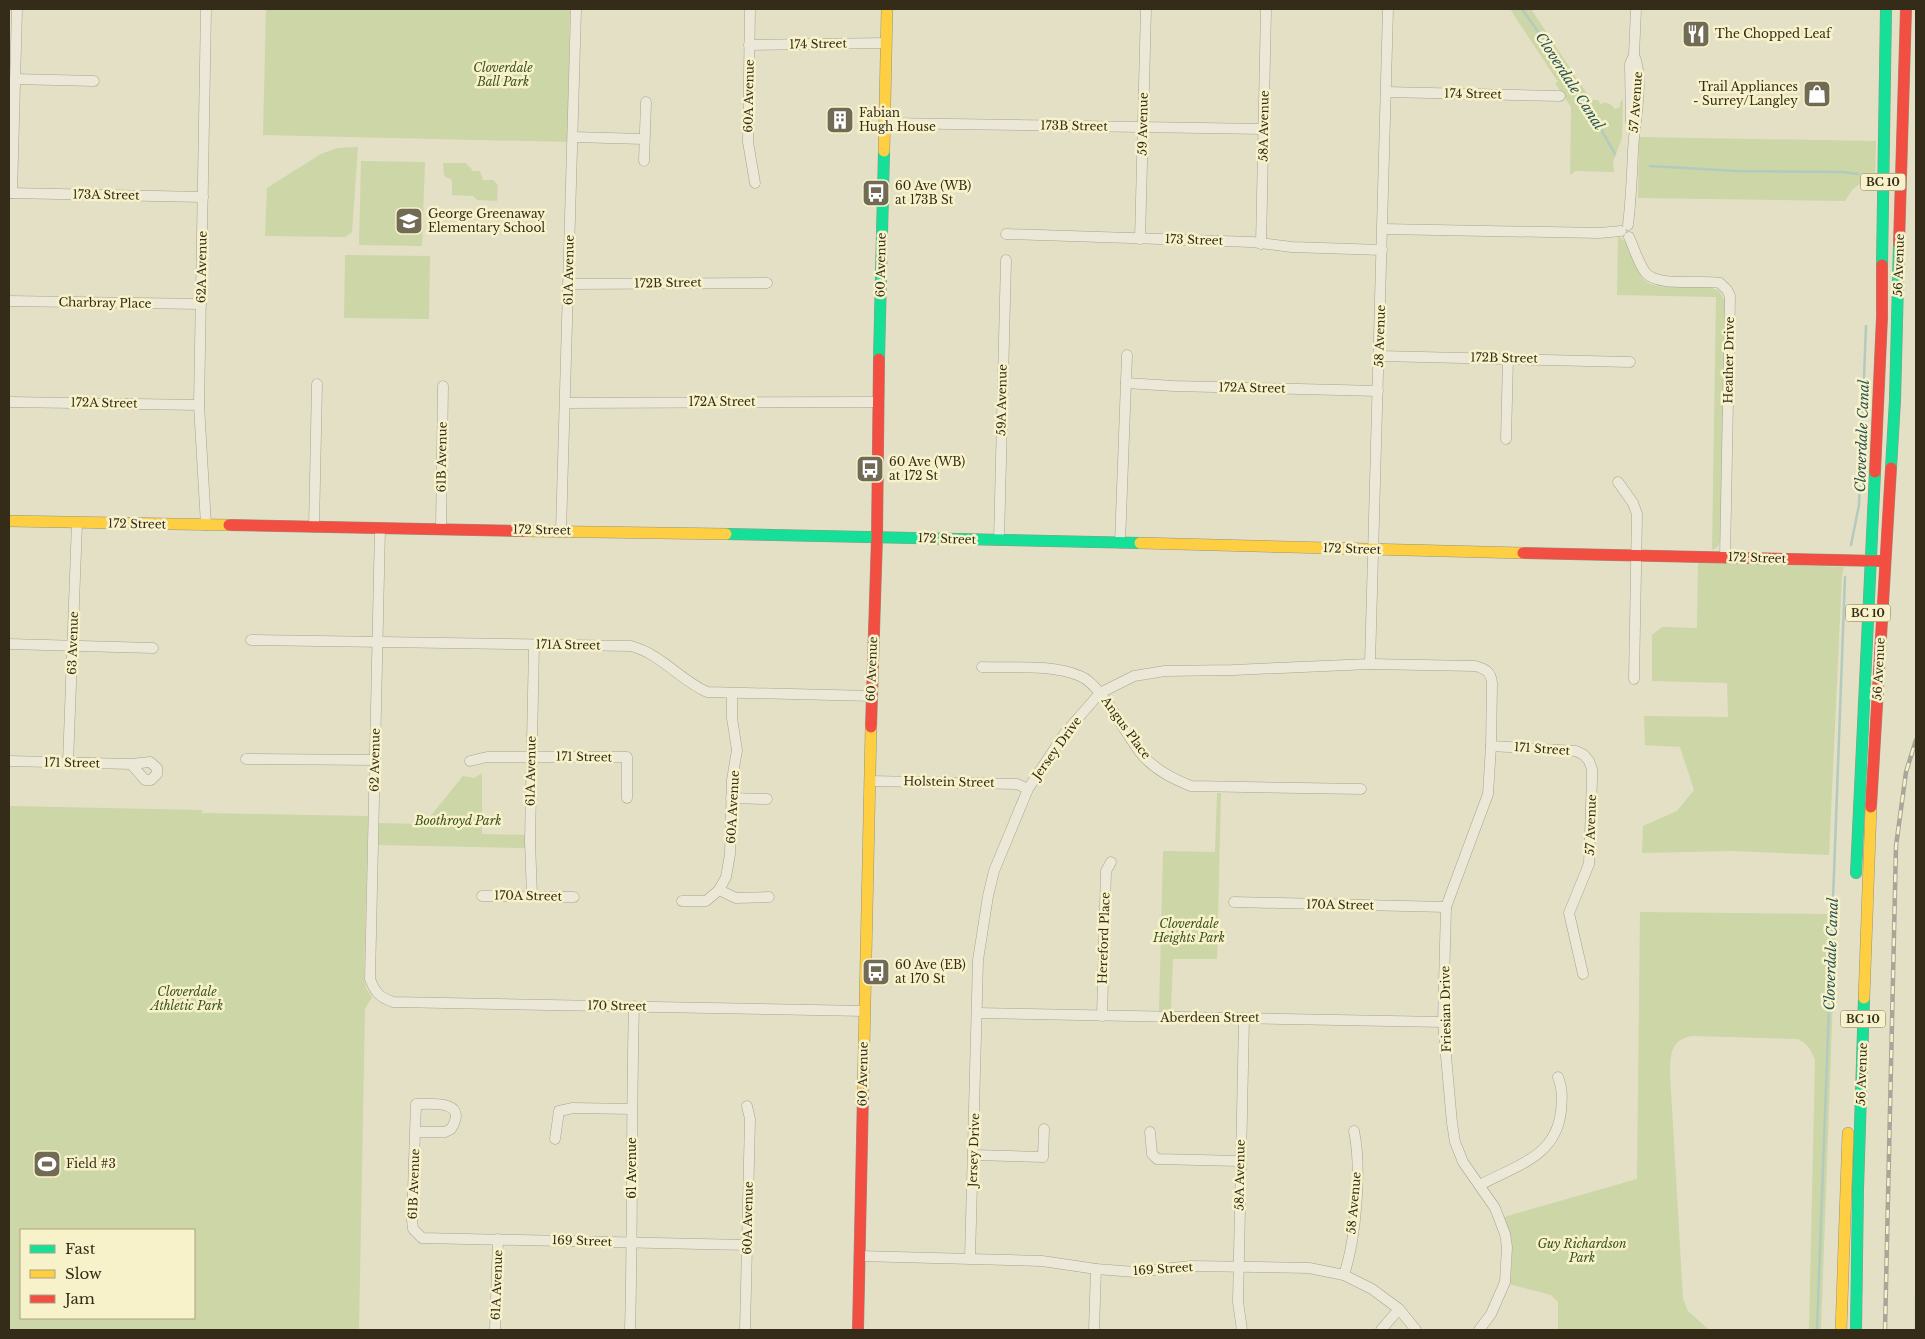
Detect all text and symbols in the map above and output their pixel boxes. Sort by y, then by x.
restaurant icon: The Chopped Leaf [1681,19,1711,49]
place label: The Chopped Leaf [1715,26,1833,41]
water label: Cloverdale Canal [1532,29,1609,134]
street label: 174 Street [789,35,847,52]
street label: 60A Avenue [740,59,757,133]
park label: Cloverdale Ball Park [473,60,533,89]
street label: 57 Avenue [1626,71,1645,133]
place label: Trail Appliances - Surrey/Langley [1693,79,1798,108]
shop icon: Trail Appliances - Surrey/Langley [1802,79,1832,109]
street label: 174 Street [1444,85,1502,102]
street label: 58A Avenue [1255,90,1272,162]
street label: 59 Avenue [1134,92,1151,156]
building icon: Fabian Hugh House [825,105,855,135]
place label: Fabian Hugh House [859,105,936,134]
street label: 173B Street [1040,117,1108,134]
road number: BC 10 [1860,173,1906,190]
bus stop icon: 60 Ave (WB) at 173B St [861,178,891,208]
place label: 60 Ave (WB) at 173B St [895,178,971,207]
street label: 173A Street [72,186,140,203]
school or university icon: George Greenaway Elementary School [394,206,424,236]
place label: George Greenaway Elementary School [428,206,545,235]
street label: 62A Avenue [193,230,210,303]
street label: 173 Street [1165,231,1224,248]
street label: 60 Avenue [872,232,889,298]
street label: 56 Avenue [1890,233,1907,297]
street label: 61A Avenue [560,234,577,305]
street label: 172B Street [634,274,702,291]
street label: Charbray Place [58,294,152,311]
street label: 58 Avenue [1371,304,1388,368]
street label: Heather Drive [1720,316,1737,404]
street label: 172B Street [1470,349,1538,366]
street label: 59A Avenue [993,364,1010,436]
street label: 172A Street [1218,379,1286,396]
water label: Cloverdale Canal [1851,379,1873,493]
street label: 172A Street [70,394,138,411]
street label: 172A Street [688,394,756,409]
street label: 61B Avenue [433,421,450,493]
bus stop icon: 60 Ave (WB) at 172 St [855,454,885,484]
place label: 60 Ave (WB) at 172 St [889,454,965,483]
street label: 172 Street [108,515,167,532]
street label: 172 Street [513,521,572,538]
street label: 172 Street [918,530,977,547]
street label: 172 Street [1323,540,1382,557]
street label: 172 Street [1728,549,1787,566]
road number: BC 10 [1846,604,1890,622]
street label: 63 Avenue [64,611,81,675]
street label: 171A Street [535,636,601,653]
street label: 60 Avenue [863,636,880,702]
street label: 56 Avenue [1869,637,1888,701]
street label: Angus Place [1098,693,1154,762]
street label: Jersey Drive [1028,713,1085,784]
street label: 62 Avenue [366,728,383,792]
street label: 61A Avenue [522,735,539,806]
street label: 171 Street [1513,739,1571,758]
street label: 171 Street [556,749,613,764]
street label: 171 Street [44,755,101,770]
street label: 60A Avenue [723,770,742,844]
street label: Holstein Street [903,773,995,790]
street label: 57 Avenue [1582,794,1599,856]
park label: Boothroyd Park [414,813,501,828]
street label: 170A Street [494,887,563,904]
street label: Hereford Place [1094,892,1113,984]
street label: 170A Street [1306,896,1375,913]
water label: Cloverdale Canal [1820,897,1842,1011]
park label: Cloverdale Heights Park [1152,916,1225,945]
bus stop icon: 60 Ave (EB) at 170 St [861,957,891,987]
place label: 60 Ave (EB) at 170 St [895,957,966,986]
street label: Friesian Drive [1437,965,1454,1053]
park label: Cloverdale Athletic Park [149,984,223,1013]
street label: 170 Street [587,997,647,1014]
street label: Aberdeen Street [1159,1010,1260,1025]
road number: BC 10 [1840,1011,1886,1028]
street label: 60 Avenue [854,1041,871,1107]
street label: 56 Avenue [1853,1042,1870,1106]
street label: Jersey Drive [965,1112,982,1189]
street label: 61 Avenue [624,1137,639,1199]
street label: 58A Avenue [1231,1139,1248,1211]
street label: 61B Avenue [405,1148,422,1220]
sports icon: Field #3 [32,1149,62,1179]
place label: Field #3 [66,1156,116,1171]
street label: 58 Avenue [1343,1171,1364,1235]
street label: 60A Avenue [739,1181,756,1255]
legend [20,1229,195,1319]
street label: 169 Street [552,1232,613,1249]
park label: Guy Richardson Park [1537,1236,1627,1265]
text: Fast [65,1239,96,1258]
street label: 61A Avenue [488,1249,505,1320]
street label: 169 Street [1132,1259,1194,1278]
text: Slow [65,1264,102,1283]
text: Jam [63,1289,95,1308]

